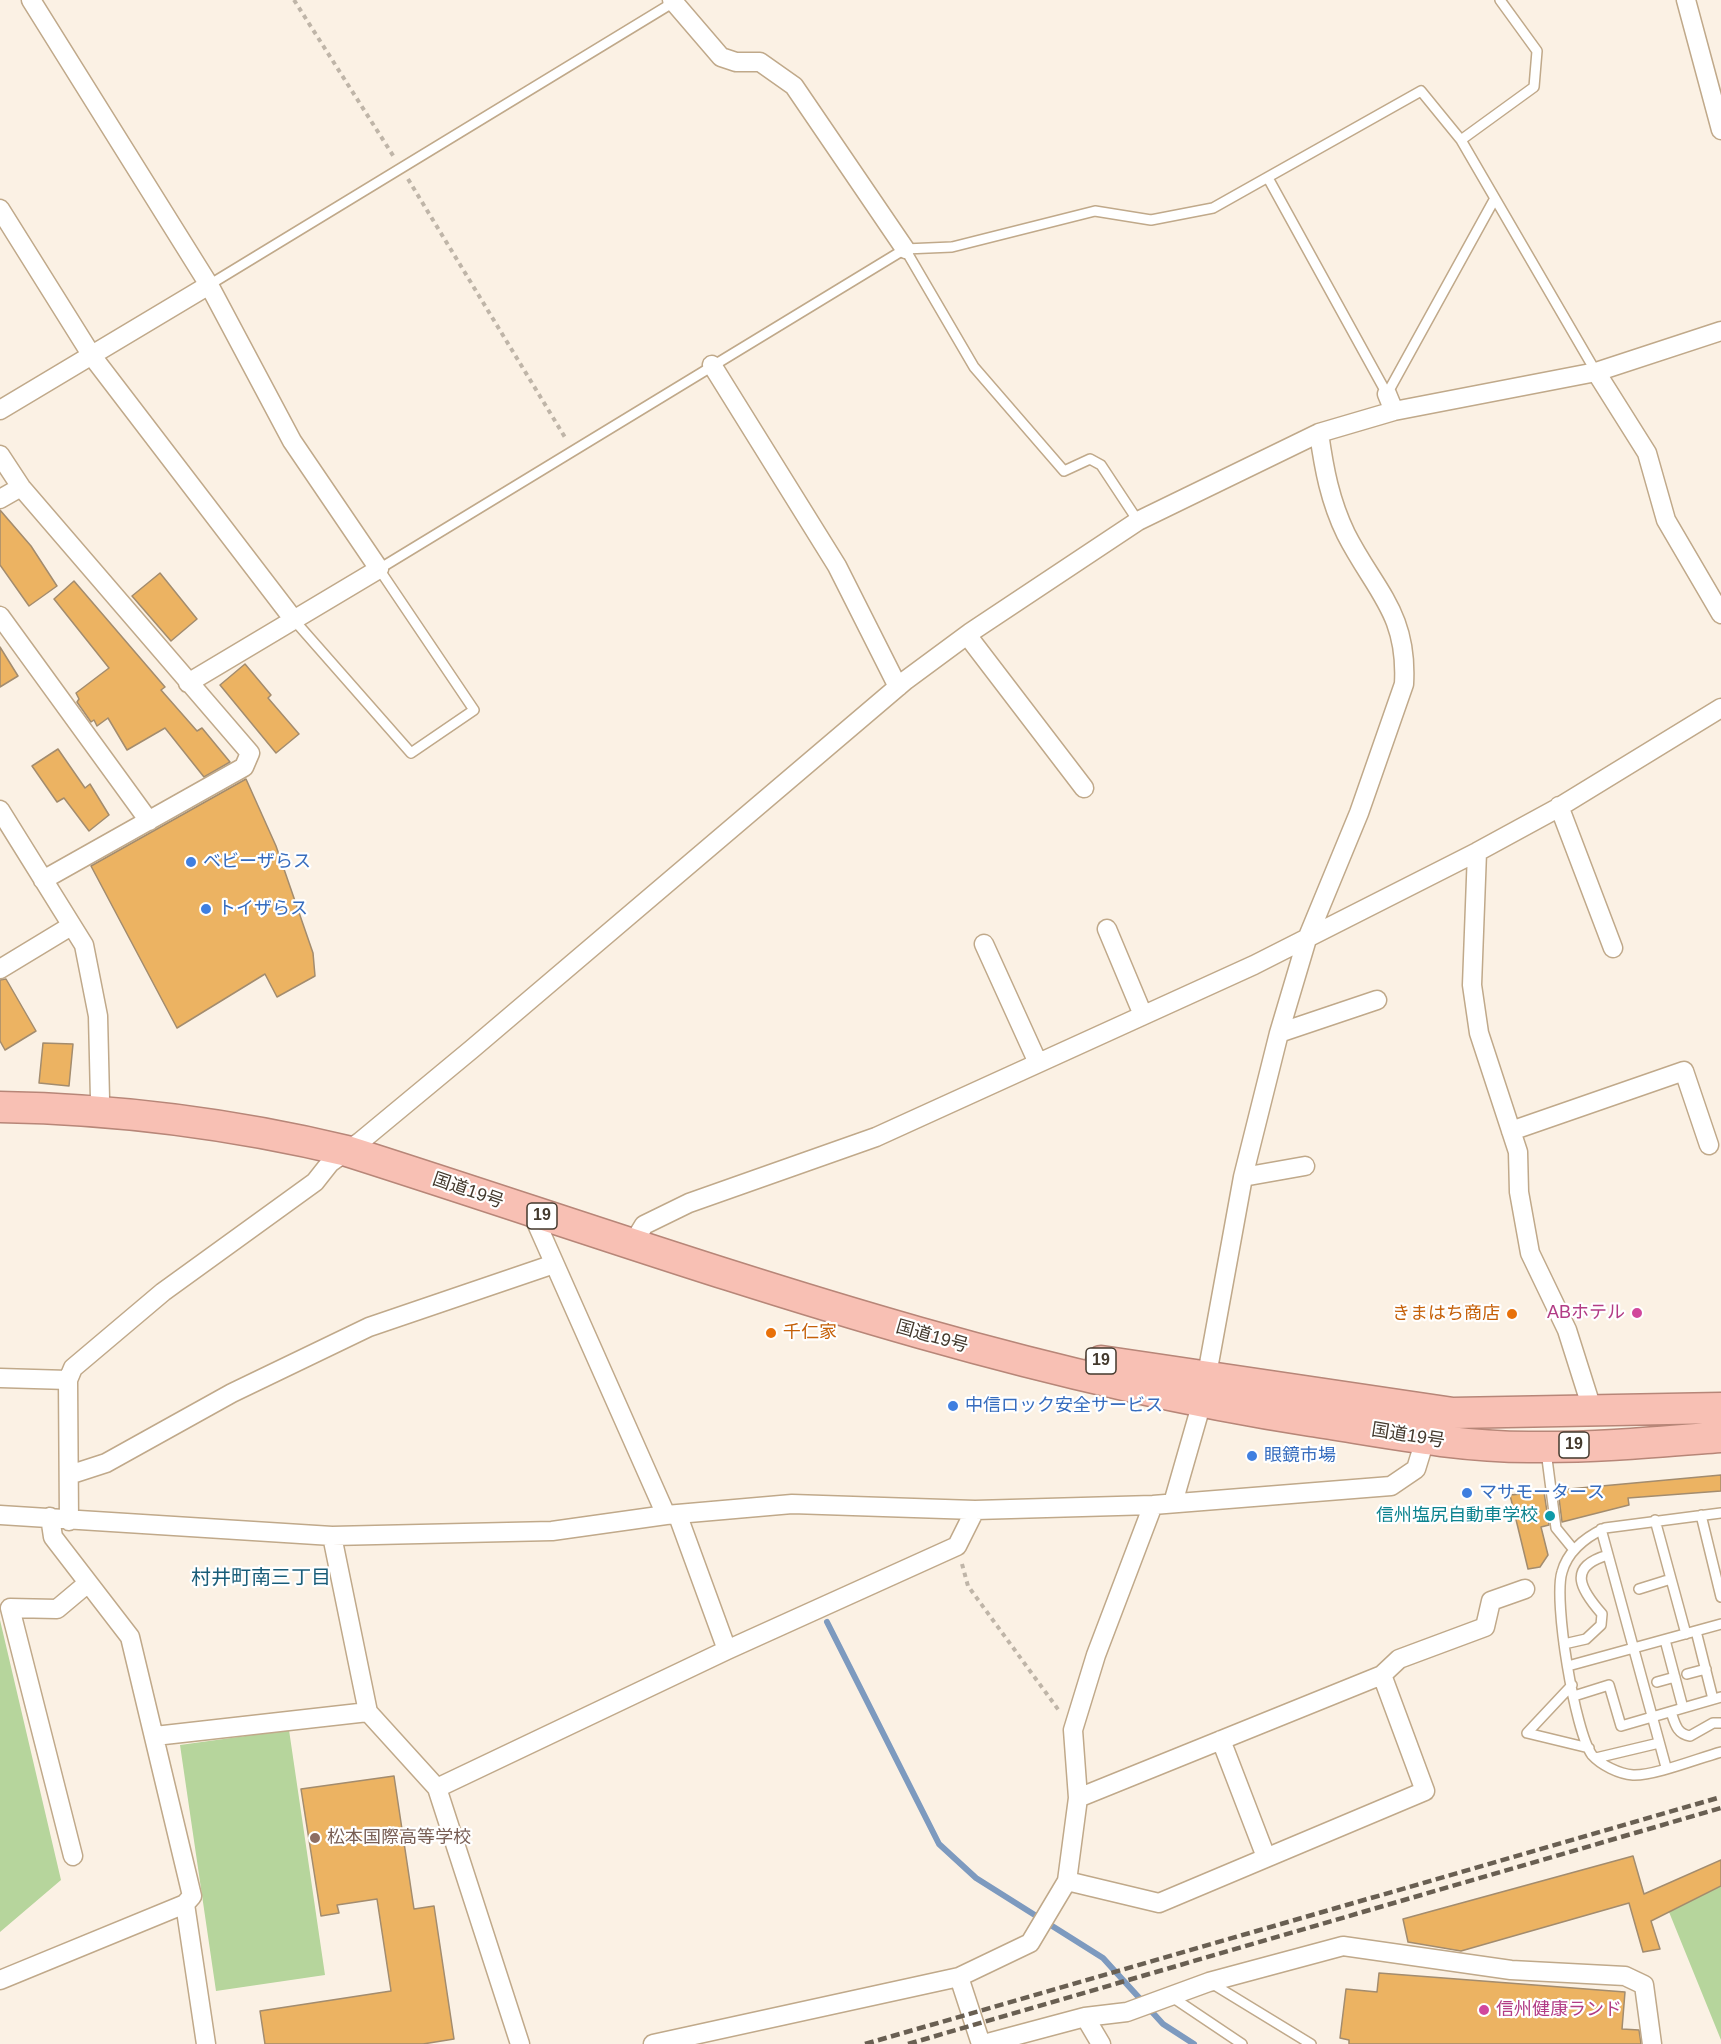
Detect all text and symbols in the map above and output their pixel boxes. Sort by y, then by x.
place label: ベビーザらス [203,851,311,873]
marker: ベビーザらス [184,855,198,869]
place label: トイザらス [218,898,308,920]
marker: トイザらス [199,902,213,916]
street label: 国道19号 [429,1169,507,1213]
road number: 19 [527,1203,557,1229]
place label: ABホテル [1547,1302,1625,1324]
place label: きまはち商店 [1392,1303,1500,1325]
marker: ABホテル [1630,1306,1644,1320]
marker: きまはち商店 [1505,1307,1519,1321]
street label: 国道19号 [893,1316,971,1358]
place label: 千仁家 [783,1322,837,1344]
marker: 千仁家 [764,1326,778,1340]
road number: 19 [1086,1348,1116,1374]
place label: 中信ロック安全サービス [965,1395,1163,1417]
marker: 中信ロック安全サービス [946,1399,960,1413]
street label: 国道19号 [1370,1420,1446,1452]
road number: 19 [1559,1432,1589,1458]
place label: 眼鏡市場 [1264,1445,1336,1467]
marker: 眼鏡市場 [1245,1449,1259,1463]
place label: マサモータース [1479,1482,1605,1504]
marker: マサモータース [1460,1486,1474,1500]
place label: 信州塩尻自動車学校 [1376,1505,1538,1527]
marker: 信州塩尻自動車学校 [1543,1509,1557,1523]
district label: 村井町南三丁目 [191,1566,331,1590]
place label: 松本国際高等学校 [327,1827,471,1849]
marker: 松本国際高等学校 [308,1831,322,1845]
place label: 信州健康ランド [1496,1999,1622,2021]
marker: 信州健康ランド [1477,2003,1491,2017]

